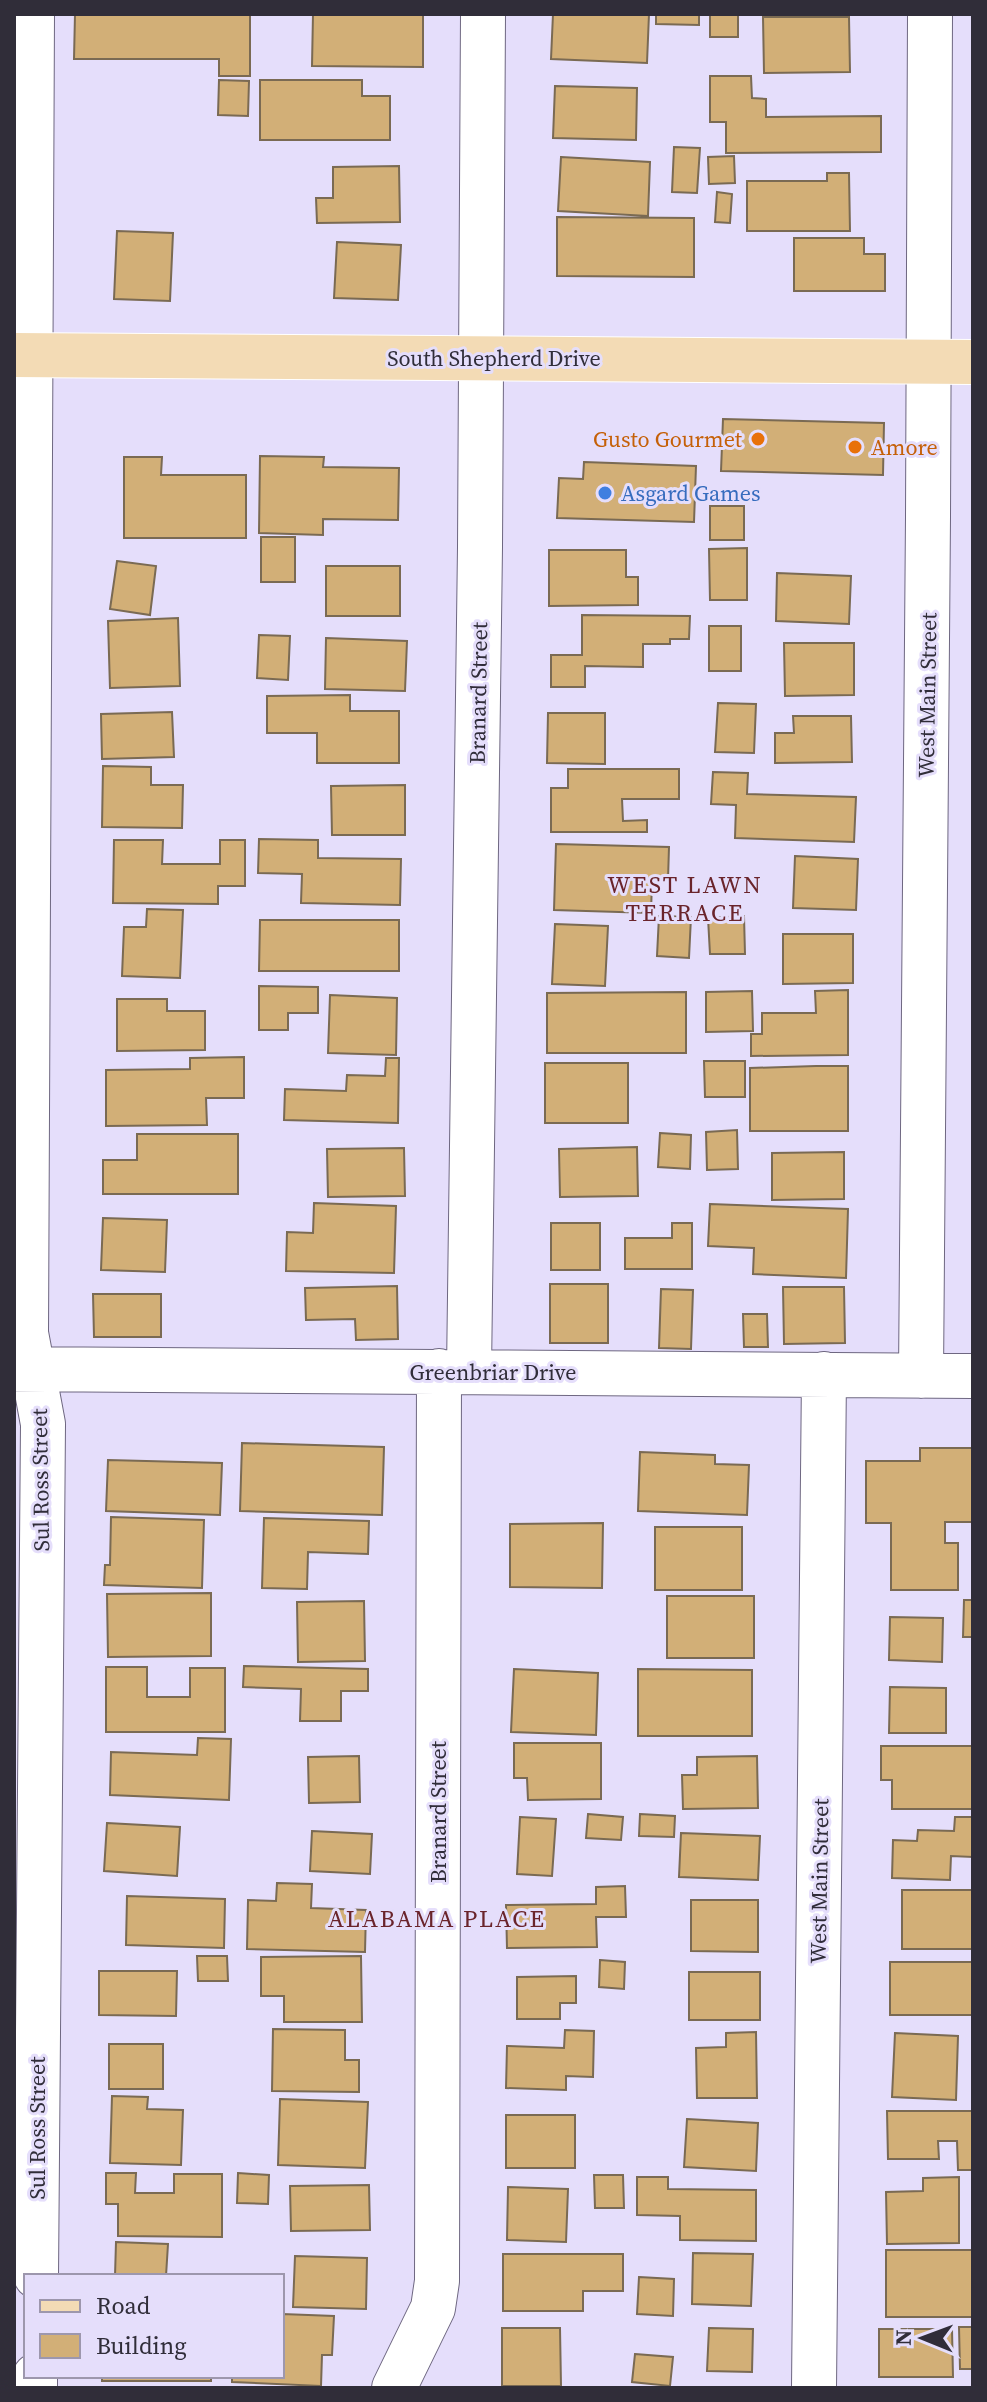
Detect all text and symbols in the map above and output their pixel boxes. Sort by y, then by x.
street label: South Shepherd Drive [387,343,601,373]
place label: Gusto Gourmet [593,424,743,454]
marker: Gusto Gourmet [749,430,767,448]
place label: Amore [871,432,938,462]
marker: Amore [846,438,864,456]
place label: Asgard Games [621,478,761,508]
marker: Asgard Games [596,484,614,502]
street label: West Main Street [911,611,943,778]
street label: Branard Street [462,621,494,764]
district label: WEST LAWN TERRACE [607,868,763,929]
street label: Greenbriar Drive [410,1357,576,1387]
street label: Sul Ross Street [24,1407,56,1552]
street label: Branard Street [423,1740,453,1883]
street label: West Main Street [803,1797,835,1964]
district label: ALABAMA PLACE [328,1902,546,1935]
street label: Sul Ross Street [22,2056,52,2199]
legend [24,2274,284,2378]
text: Road [96,2289,151,2322]
north arrow [883,2298,963,2378]
text: Building [96,2329,187,2362]
text: N [888,2329,918,2346]

